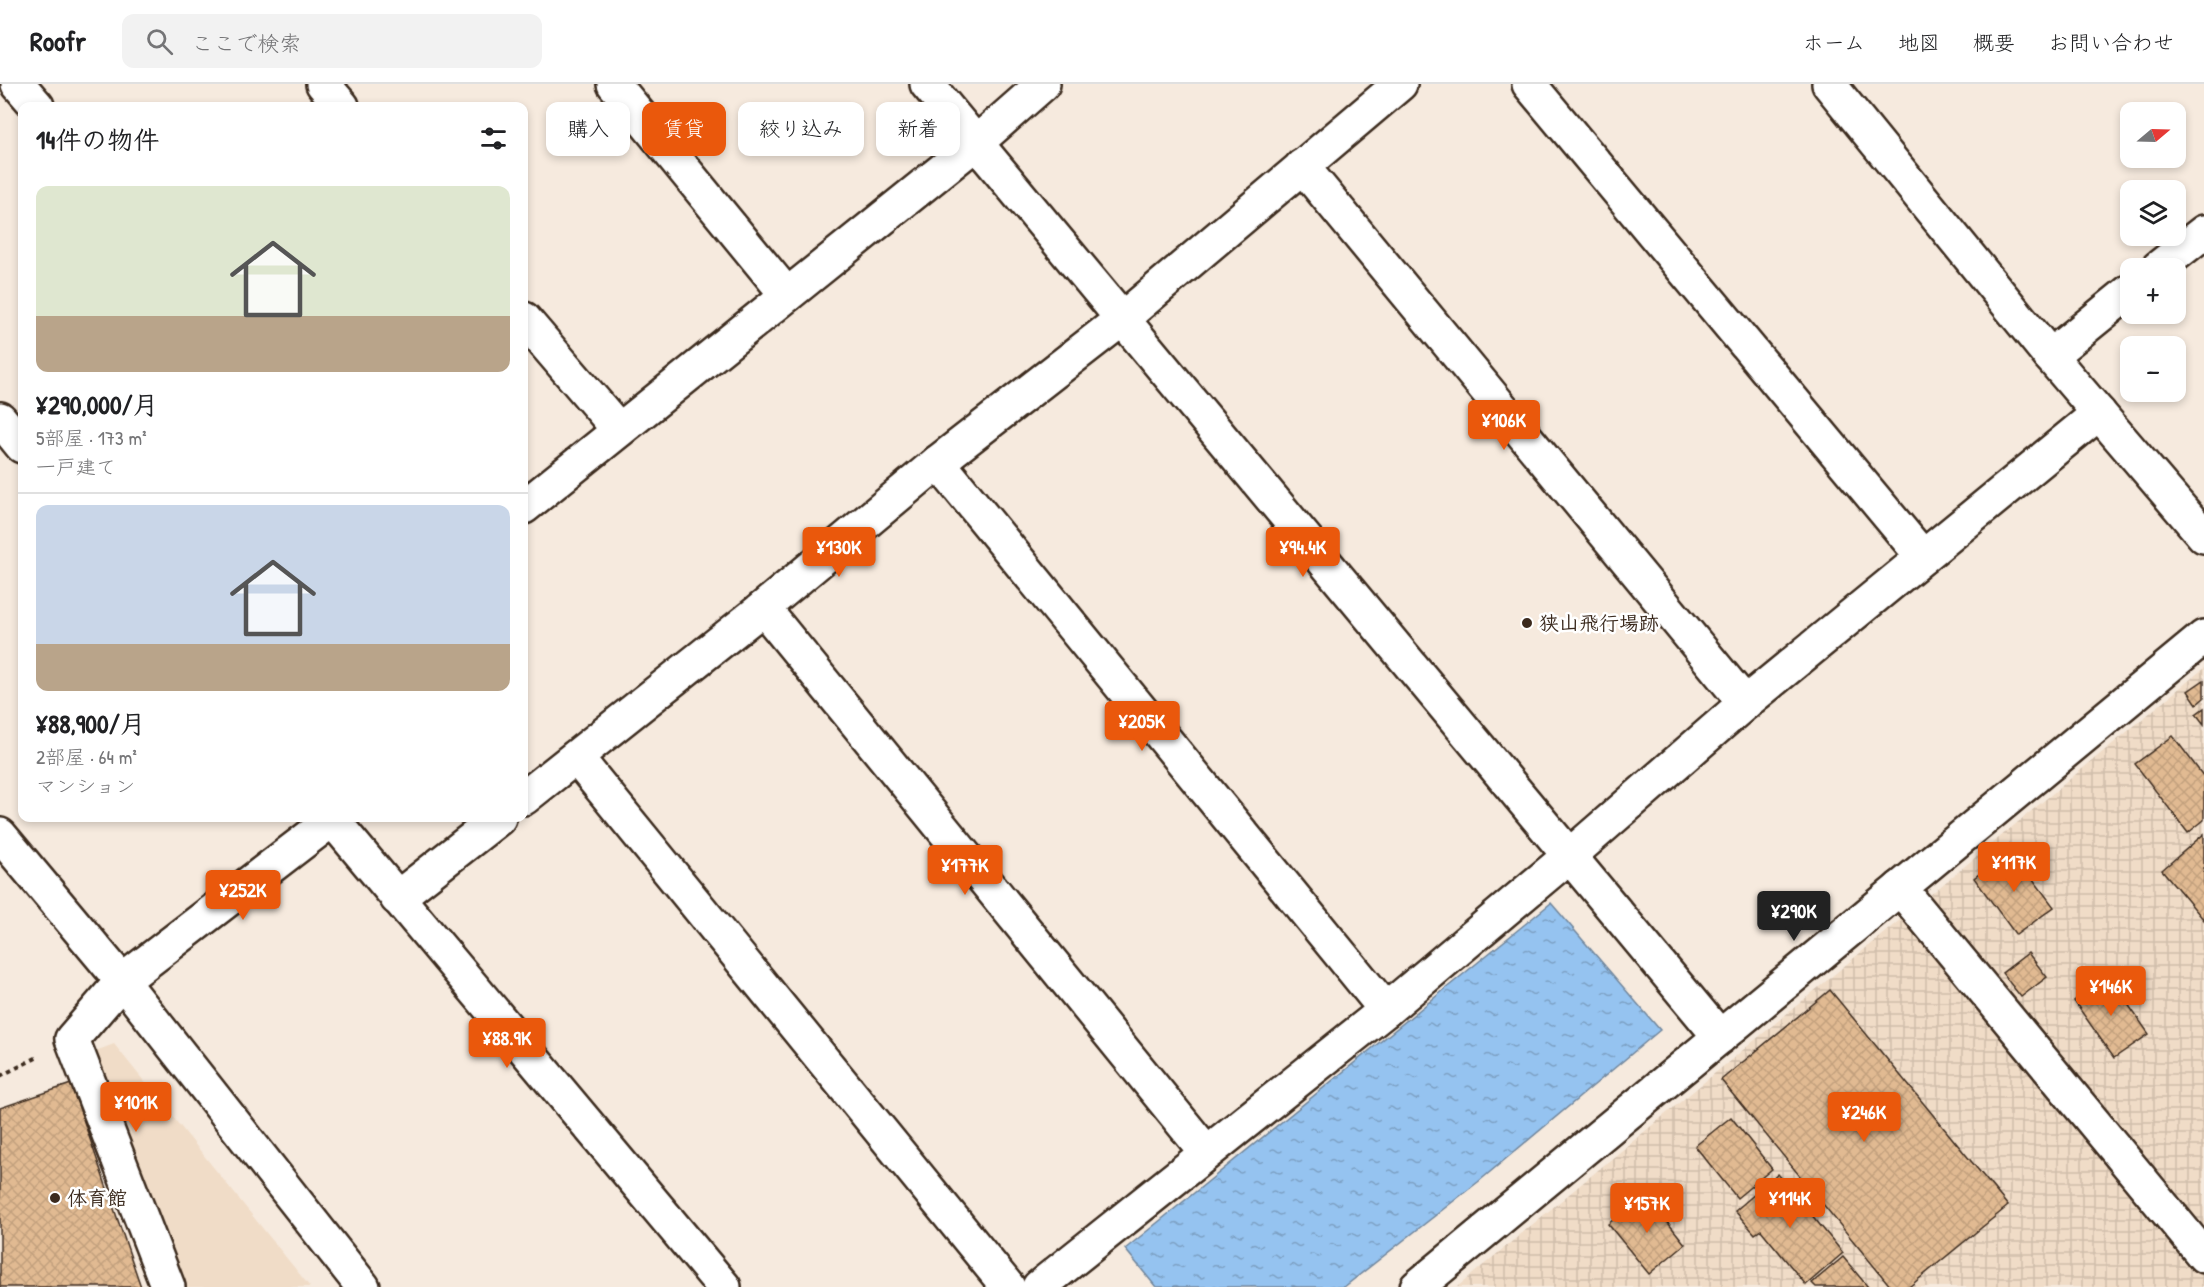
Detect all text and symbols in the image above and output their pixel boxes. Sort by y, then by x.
search box [122,14,542,68]
text: Roofr [30,22,86,60]
icon: search [143,25,176,58]
text: ここで検索 [191,28,301,58]
text: ホーム [1803,28,1865,57]
text: 地図 [1898,28,1940,57]
text: 概要 [1973,28,2015,57]
text: お問い合わせ [2048,28,2174,57]
chip: 購入 [546,102,630,156]
chip: 賃貸 [642,102,726,156]
chip: 絞り込み [738,102,864,156]
chip: 新着 [876,102,960,156]
north arrow [2120,102,2186,168]
map controls [2120,102,2186,402]
text: 14件の物件 [36,122,159,157]
icon: filters [477,122,510,155]
button: layers [2120,180,2186,246]
icon: home [219,225,327,333]
button: + [2120,258,2186,324]
button: − [2120,336,2186,402]
text: ¥290,000/月 [36,387,159,422]
pin: ¥106K [1462,400,1546,451]
text: ¥106K [1482,406,1526,433]
text: 5部屋 · 173 m² [36,424,147,451]
text: 一戸建て [36,453,116,480]
pin: ¥130K [797,527,881,578]
pin: ¥94.4K [1254,527,1352,578]
text: ¥130K [817,533,861,560]
text: ¥94.4K [1280,533,1326,560]
icon: home [219,544,327,652]
place label: 狭山飛行場跡 [1539,609,1659,636]
marker: 狭山飛行場跡 [1520,616,1534,630]
pin: ¥205K [1100,701,1184,752]
text: ¥88,900/月 [36,706,146,741]
text: ¥205K [1119,707,1165,734]
text: 2部屋 · 64 m² [36,743,137,770]
text: マンション [36,772,135,799]
pin: ¥117K [1972,842,2056,893]
pin: ¥177K [923,845,1007,896]
text: ¥117K [1992,848,2036,875]
text: ¥177K [942,851,988,878]
pin: ¥252K [201,870,285,921]
text: ¥252K [220,876,266,903]
pin: ¥290K [1752,891,1836,942]
text: ¥290K [1771,897,1817,924]
pin: ¥146K [2069,966,2153,1017]
text: ¥146K [2090,972,2132,999]
pin: ¥88.9K [458,1018,556,1069]
text: ¥88.9K [483,1024,531,1051]
pin: ¥101K [94,1082,178,1133]
text: ¥101K [114,1088,158,1115]
pin: ¥246K [1822,1092,1906,1143]
text: ¥246K [1842,1098,1886,1125]
pin: ¥114K [1748,1178,1832,1229]
pin: ¥157K [1605,1183,1689,1234]
place label: 体育館 [67,1184,127,1211]
text: ¥114K [1769,1184,1811,1211]
text: ¥157K [1624,1189,1670,1216]
marker: 体育館 [48,1191,62,1205]

